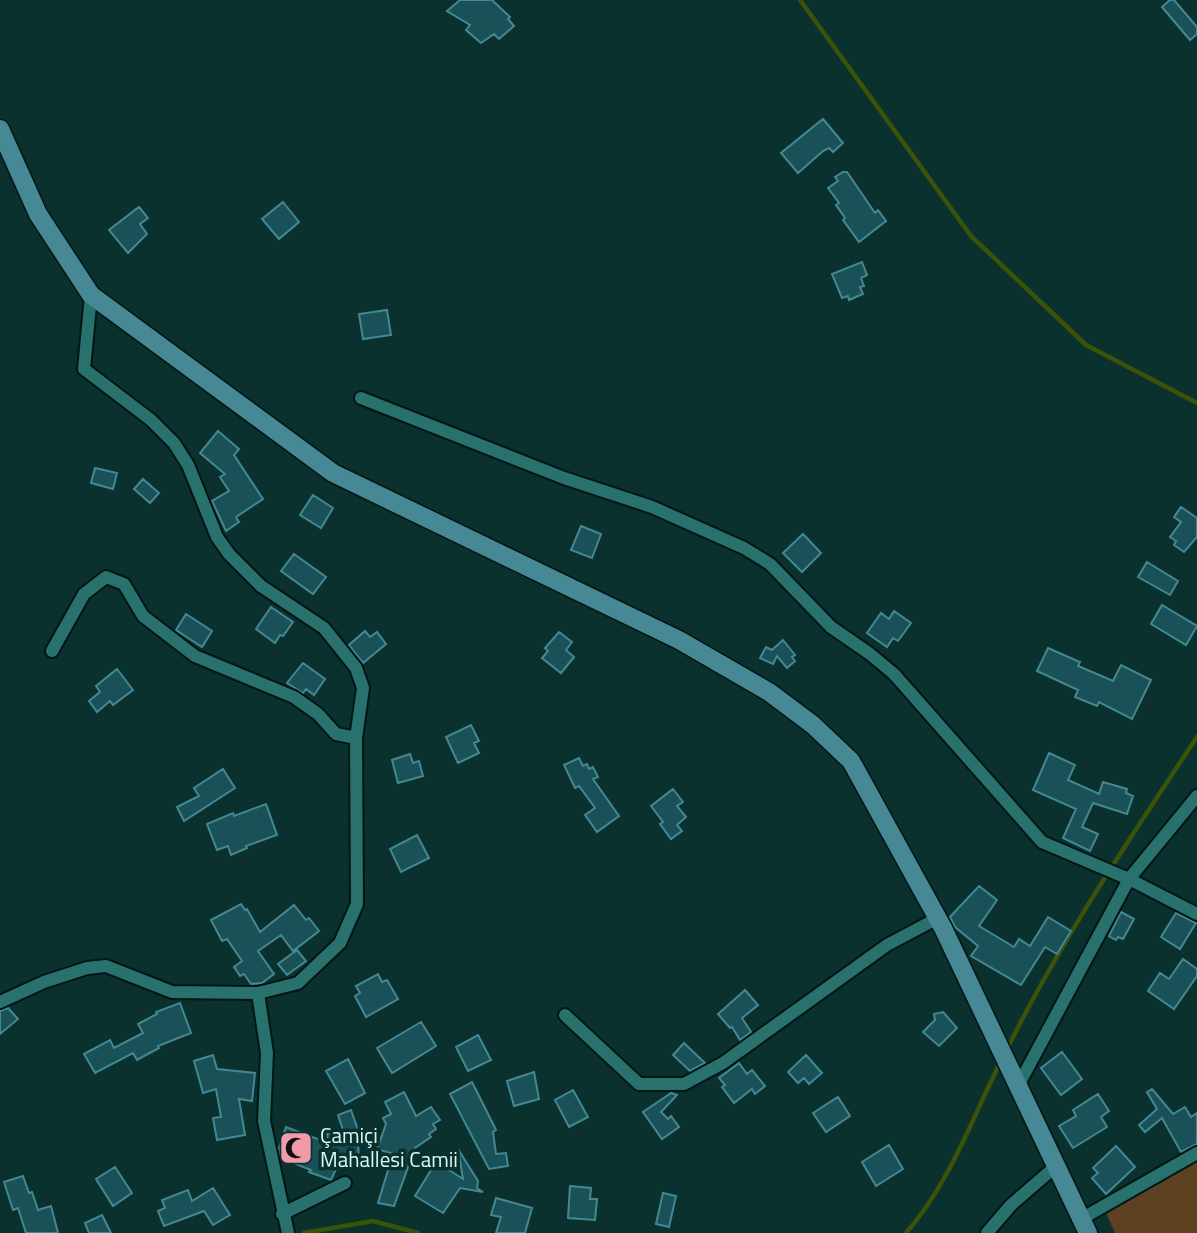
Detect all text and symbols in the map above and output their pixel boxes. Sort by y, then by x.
place label: Çamiçi Mahallesi Camii [320,1119,458,1175]
mosque icon: Çamiçi Mahallesi Camii [277,1129,315,1167]

